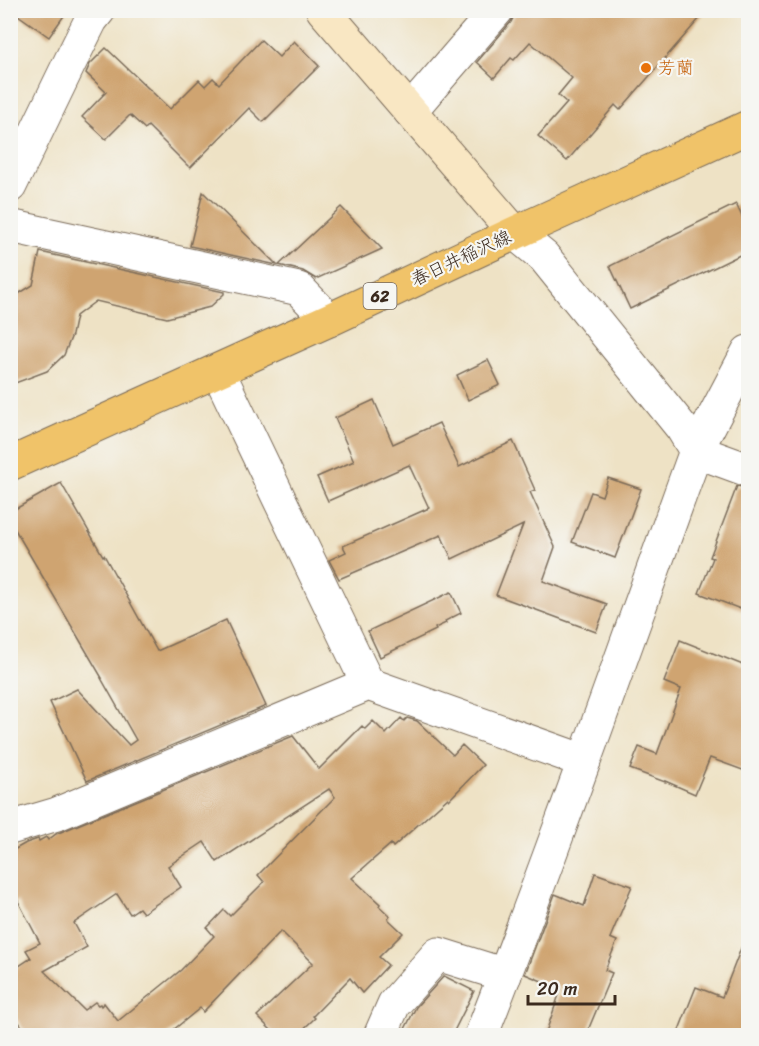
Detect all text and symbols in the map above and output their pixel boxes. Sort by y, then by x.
place label: 芳蘭 [658,52,694,84]
marker: 芳蘭 [639,61,653,75]
street label: 春日井稲沢線 [405,221,517,295]
road number: 62 [364,283,397,309]
scale bar [528,968,615,1006]
text: 20 m [537,973,577,1005]

